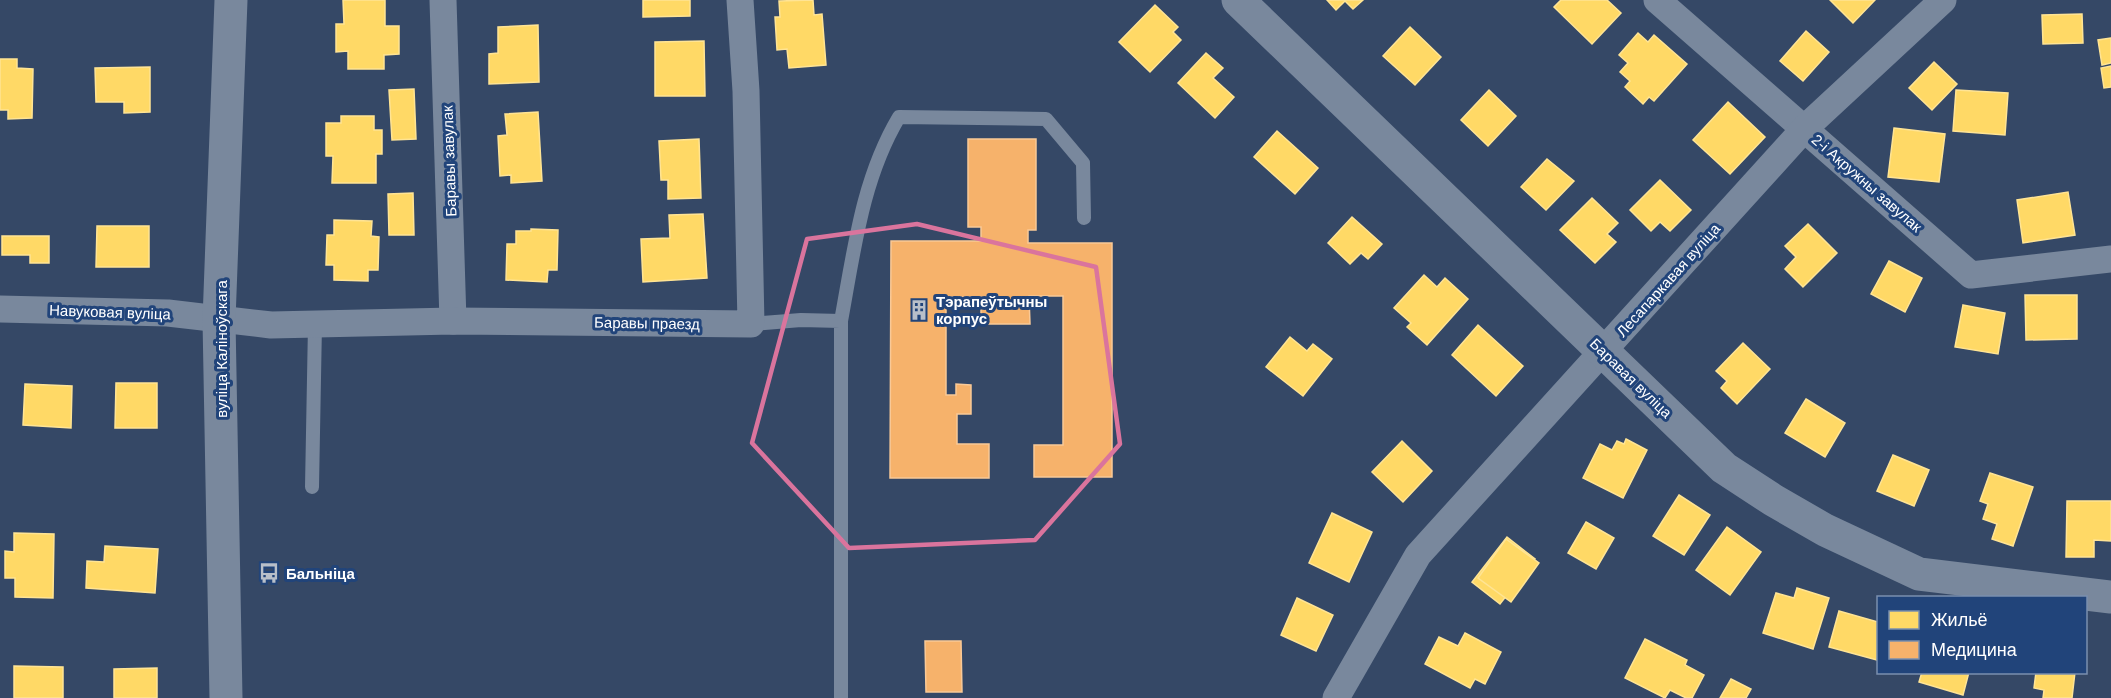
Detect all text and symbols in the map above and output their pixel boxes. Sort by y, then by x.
street label: Баравы завулак [439,105,459,217]
street label: 2-і Акружны завулак [1809,131,1926,236]
street label: Лесапаркавая вуліца [1613,219,1724,340]
street label: вуліца Каліноўскага [213,280,230,418]
place label: Тэрапеўтычны корпус [936,293,1047,327]
building icon: Тэрапеўтычны корпус [907,298,931,322]
street label: Навуковая вуліца [49,301,172,323]
street label: Баравы праезд [594,314,700,332]
street label: Баравая вуліца [1587,335,1676,422]
bus stop icon: Бальніца [257,561,281,585]
place label: Бальніца [286,565,356,582]
legend [1877,596,2087,674]
text: Жильё [1931,610,1988,630]
text: Медицина [1931,640,2018,660]

